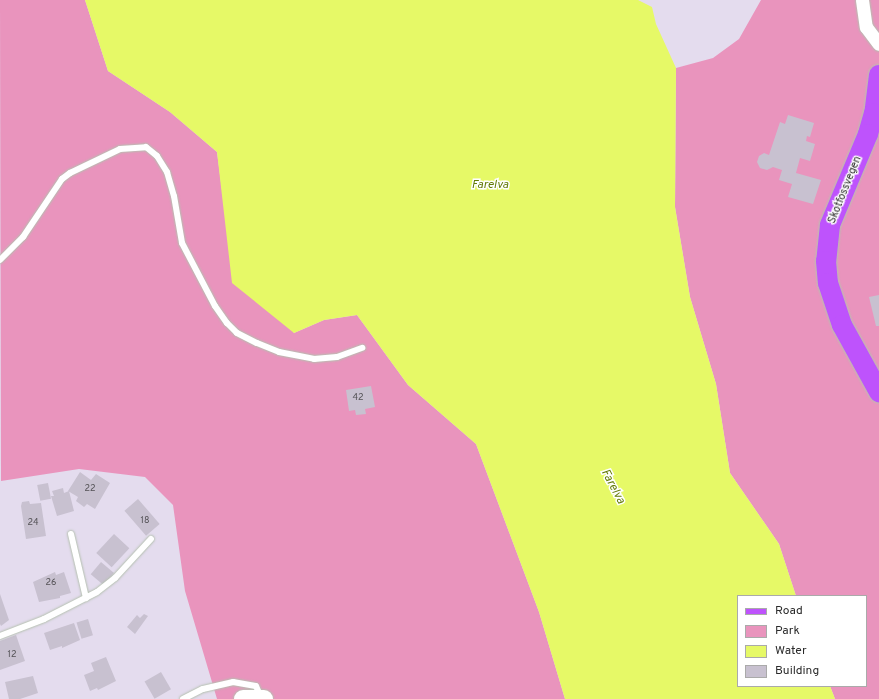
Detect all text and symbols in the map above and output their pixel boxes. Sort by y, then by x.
street label: Skotfossvegen [825,154,865,226]
water label: Farelva [471,179,509,193]
house number: 42 [352,393,364,403]
water label: Farelva [597,467,627,507]
house number: 22 [84,484,96,494]
house number: 18 [141,516,149,526]
house number: 24 [27,518,39,528]
house number: 26 [46,578,56,588]
legend [737,595,867,687]
text: Road [775,603,803,619]
text: Park [775,623,800,639]
text: Water [775,643,807,659]
house number: 12 [8,650,16,660]
text: Building [775,663,819,679]

